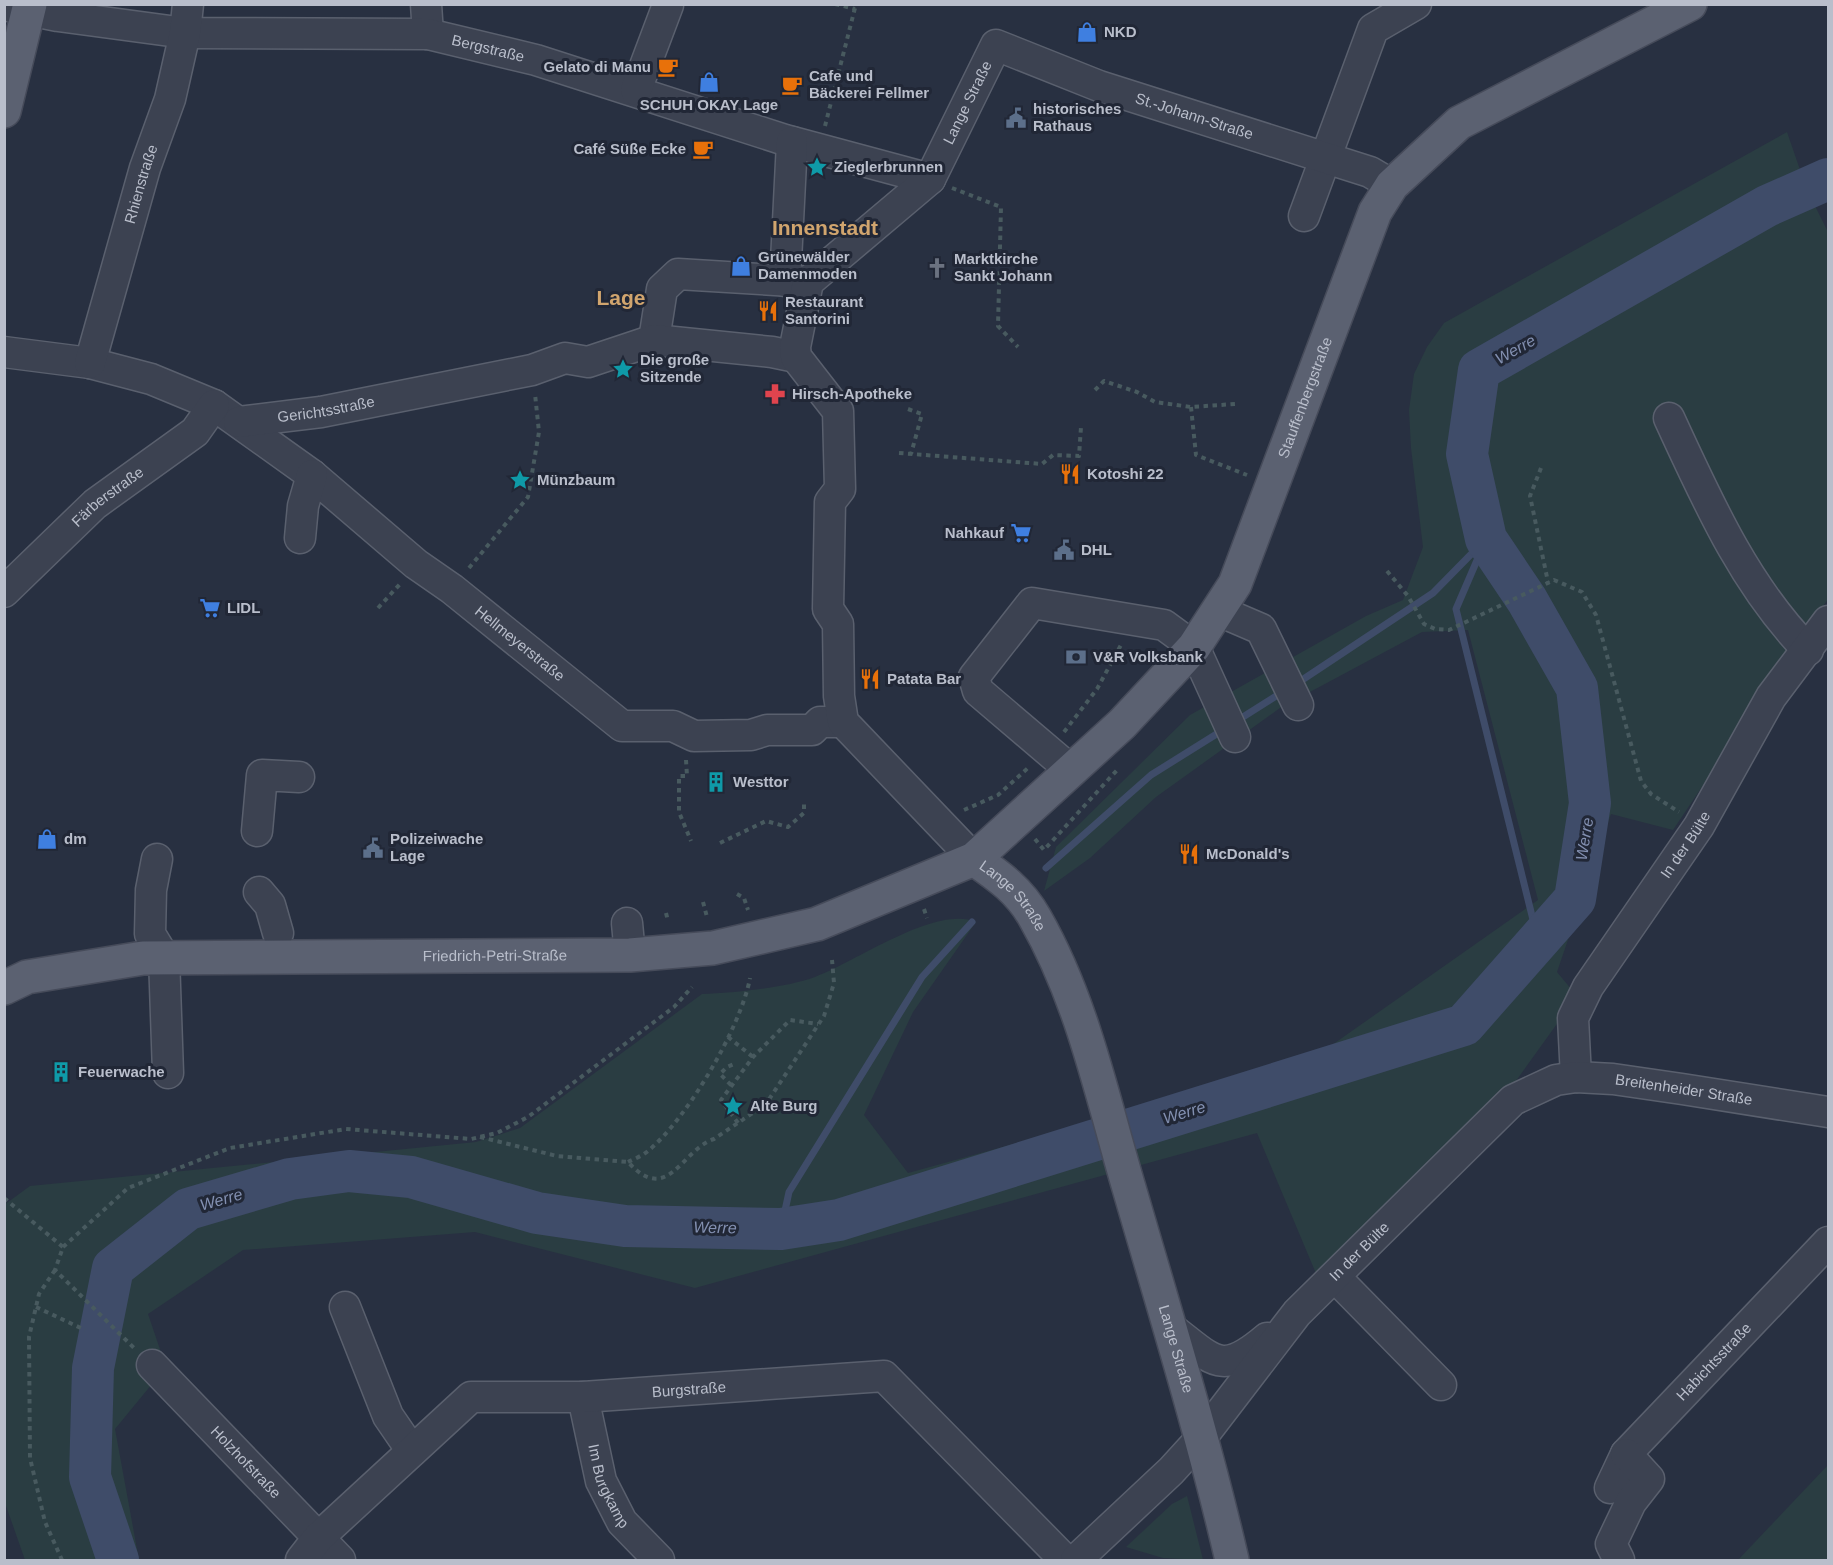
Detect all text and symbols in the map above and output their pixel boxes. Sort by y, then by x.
shop icon: NKD [1075,20,1099,44]
place label: NKD [1104,23,1137,40]
street label: Bergstraße [450,31,526,65]
cafe icon: Gelato di Manu [656,55,680,79]
place label: Gelato di Manu [543,58,651,75]
street label: Lange Straße [940,58,995,147]
place label: Cafe und Bäckerei Fellmer [809,67,929,101]
shop icon: SCHUH OKAY Lage [697,70,721,94]
cafe icon: Cafe und Bäckerei Fellmer [780,73,804,97]
street label: St.-Johann-Straße [1133,89,1255,142]
place label: SCHUH OKAY Lage [640,96,778,113]
place label: historisches Rathaus [1033,100,1121,134]
public building icon: historisches Rathaus [1004,106,1028,130]
cafe icon: Café Süße Ecke [691,137,715,161]
place label: Café Süße Ecke [573,140,686,157]
street label: Rhienstraße [121,142,161,225]
place icon: Zieglerbrunnen [805,155,829,179]
place label: Zieglerbrunnen [834,158,943,175]
district label: Innenstadt [772,216,878,239]
place label: Grünewälder Damenmoden [758,248,857,282]
place label: Marktkirche Sankt Johann [954,250,1052,284]
shop icon: Grünewälder Damenmoden [729,254,753,278]
church icon: Marktkirche Sankt Johann [925,256,949,280]
district label: Lage [596,286,646,309]
place label: Restaurant Santorini [785,293,863,327]
restaurant icon: Restaurant Santorini [756,299,780,323]
water label: Werre [1492,331,1538,367]
street label: Stauffenbergstraße [1274,335,1335,460]
place label: Die große Sitzende [640,351,709,385]
place icon: Die große Sitzende [611,357,635,381]
pharmacy icon: Hirsch-Apotheke [763,382,787,406]
place label: Hirsch-Apotheke [792,385,912,402]
street label: Gerichtsstraße [276,393,376,425]
restaurant icon: Kotoshi 22 [1058,462,1082,486]
street label: Färberstraße [68,463,147,530]
place label: Kotoshi 22 [1087,465,1164,482]
place icon: Münzbaum [508,468,532,492]
place label: Münzbaum [537,471,615,488]
supermarket icon: Nahkauf [1009,521,1033,545]
place label: Nahkauf [945,524,1005,541]
public building icon: DHL [1052,538,1076,562]
place label: DHL [1081,541,1112,558]
supermarket icon: LIDL [198,596,222,620]
place label: LIDL [227,599,260,616]
street label: Hellmeyerstraße [472,602,568,684]
bank icon: V&R Volksbank [1064,645,1088,669]
place label: V&R Volksbank [1093,648,1203,665]
restaurant icon: Patata Bar [858,667,882,691]
place label: Patata Bar [887,670,961,687]
building icon: Westtor [704,770,728,794]
place label: Westtor [733,773,789,790]
street label: In der Bülte [1657,808,1713,881]
water label: Werre [1573,816,1596,862]
shop icon: dm [35,827,59,851]
place label: dm [64,830,87,847]
place label: Polizeiwache Lage [390,830,483,864]
public building icon: Polizeiwache Lage [361,836,385,860]
restaurant icon: McDonald's [1177,842,1201,866]
place label: McDonald's [1206,845,1290,862]
street label: Lange Straße [977,857,1050,934]
street label: Friedrich-Petri-Straße [423,946,567,964]
building icon: Feuerwache [49,1060,73,1084]
place label: Feuerwache [78,1063,165,1080]
street label: Breitenheider Straße [1614,1070,1754,1108]
place icon: Alte Burg [721,1094,745,1118]
place label: Alte Burg [750,1097,818,1114]
water label: Werre [1161,1098,1207,1127]
water label: Werre [198,1185,244,1214]
street label: In der Bülte [1326,1218,1392,1284]
water label: Werre [693,1219,737,1236]
street label: Lange Straße [1156,1303,1197,1395]
street label: Habichtsstraße [1673,1319,1755,1404]
street label: Burgstraße [651,1378,726,1400]
street label: Holzhofstraße [208,1422,285,1501]
street label: Im Burgkamp [585,1442,632,1532]

